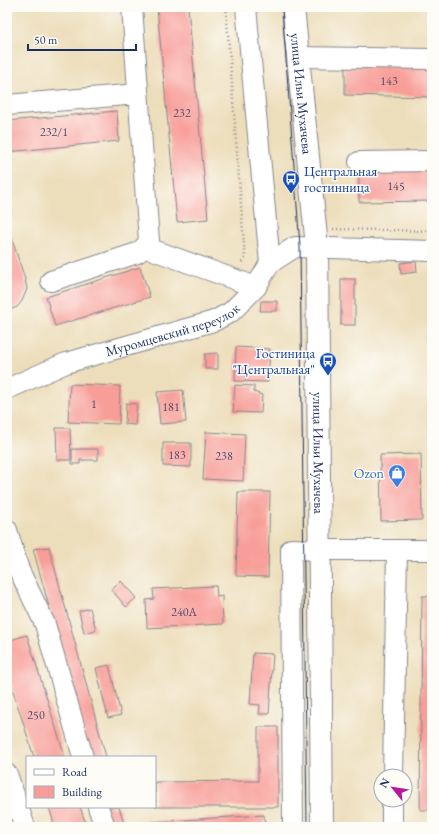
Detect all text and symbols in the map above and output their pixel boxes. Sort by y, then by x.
scale bar [28,26,136,52]
text: 50 m [34,32,58,48]
street label: улица Ильи Мухачева [287,32,317,155]
house number: 143 [380,73,398,89]
house number: 232 [173,105,191,121]
house number: 232/1 [40,124,68,140]
place label: Центральная гостинница [304,162,377,196]
bus stop icon: Центральная гостинница [281,169,301,194]
house number: 145 [387,178,405,194]
street label: Муромцевский переулок [103,299,244,360]
place label: Гостиница "Центральная" [232,344,315,378]
bus stop icon: Гостиница "Центральная" [318,351,338,376]
street label: улица Ильи Мухачева [309,392,328,514]
house number: 1 [91,396,97,412]
house number: 181 [162,399,180,415]
house number: 183 [168,447,186,463]
house number: 238 [215,448,233,464]
shop icon: Ozon [387,463,407,488]
place label: Ozon [354,464,385,482]
house number: 240А [171,604,197,620]
house number: 250 [27,707,45,723]
legend [26,756,156,808]
text: Road [62,764,88,780]
north arrow [373,768,413,808]
text: N [376,776,393,790]
text: Building [62,784,103,800]

